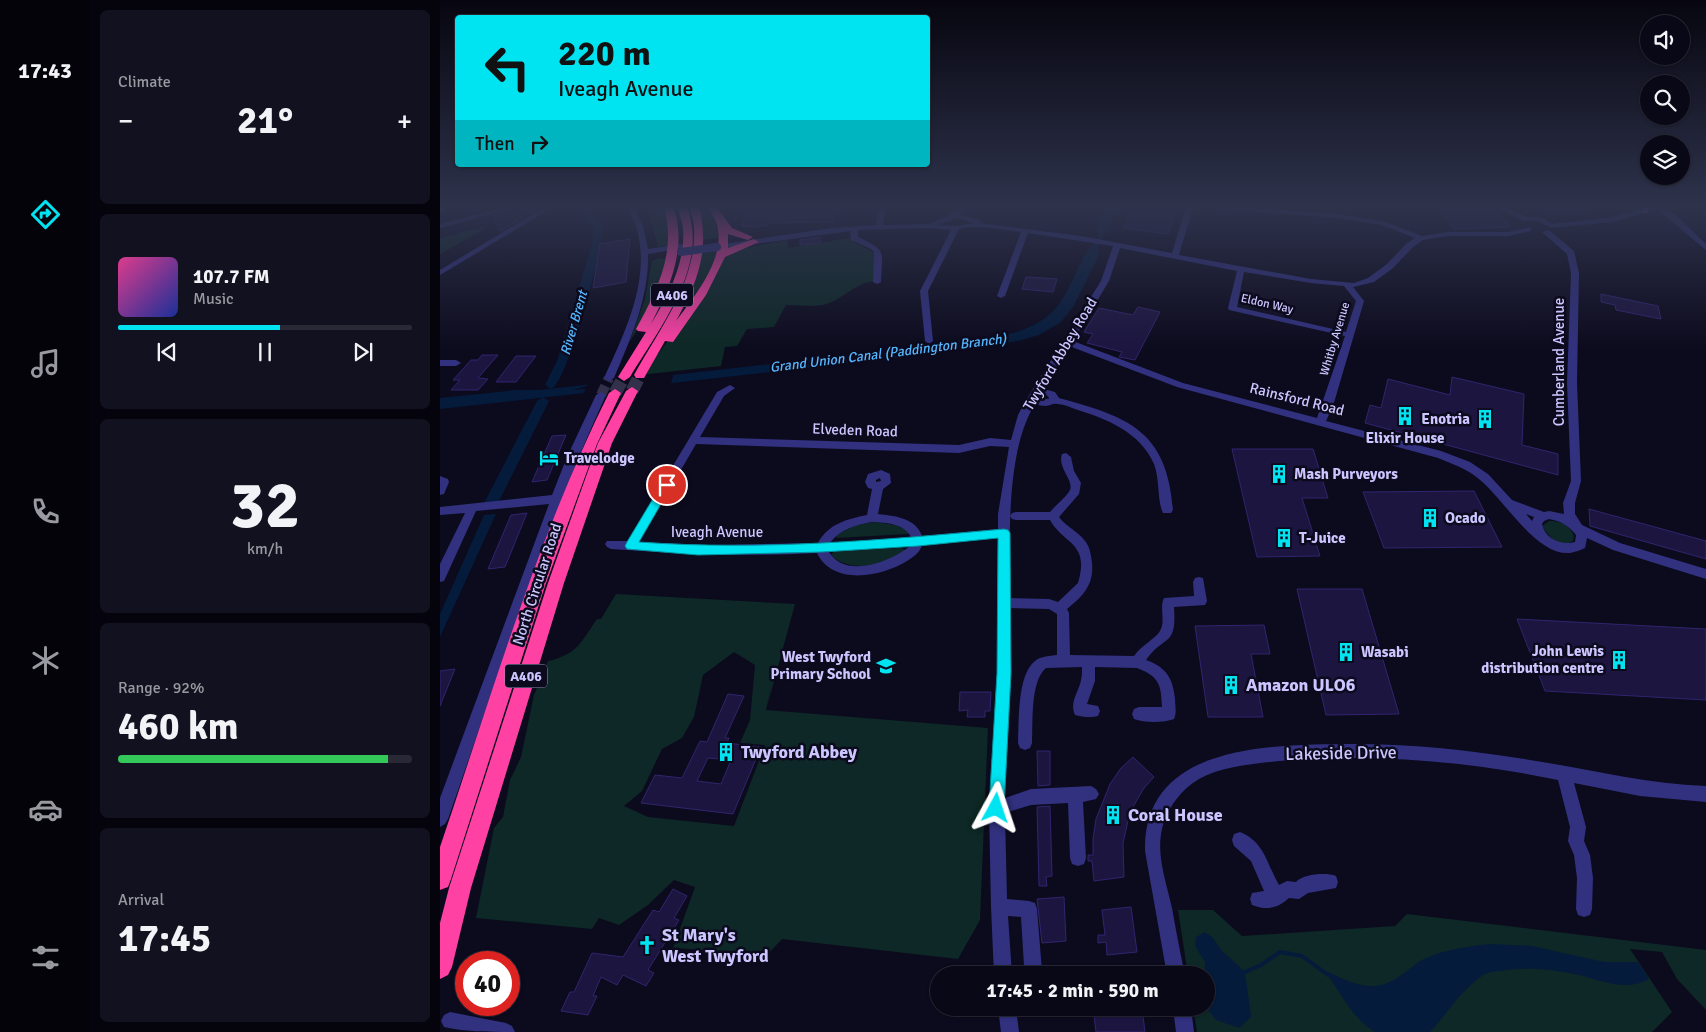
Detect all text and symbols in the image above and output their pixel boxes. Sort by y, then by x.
map controls [1640,15,1690,185]
button: sound [1640,15,1690,65]
text: 220 m [558,32,651,75]
icon: left [475,35,540,100]
text: 17:43 [18,57,72,84]
text: Climate [118,72,171,92]
text: Iveagh Avenue [558,75,694,102]
button: search [1640,75,1690,125]
text: 21° [237,97,293,144]
text: − [118,104,133,138]
text: + [397,104,412,138]
icon: right [525,130,553,158]
text: Then [475,132,515,156]
button: layers [1640,135,1690,185]
icon: directions [28,197,63,232]
text: 107.7 FM [193,265,270,289]
road number: A406 [651,284,693,306]
water label: River Brent [557,287,592,357]
text: Music [193,289,234,309]
street label: Eldon Way [1239,291,1295,317]
street label: Twyford Abbey Road [1019,294,1101,414]
street label: Cumberland Avenue [1550,298,1568,426]
street label: Whitby Avenue [1317,300,1353,378]
water label: Grand Union Canal (Paddington Branch) [769,330,1009,376]
icon: previous [153,338,181,366]
icon: pause [251,338,279,366]
icon: next [349,338,377,366]
icon: music [28,346,63,381]
street label: Rainsford Road [1248,379,1346,419]
building icon: Elixir House [1394,405,1416,427]
building icon: Enotria [1474,408,1496,430]
place label: Enotria [1421,410,1470,428]
street label: Elveden Road [812,420,898,440]
place label: Elixir House [1365,429,1445,447]
hotel icon: Travelodge [538,447,560,469]
place label: Travelodge [564,449,635,467]
building icon: Mash Purveyors [1268,463,1290,485]
pin [646,464,688,506]
place label: Mash Purveyors [1294,465,1398,483]
text: 32 [230,466,300,546]
icon: arrive [653,471,681,499]
icon: phone [28,494,63,529]
building icon: Ocado [1419,507,1441,529]
place label: Ocado [1445,509,1486,527]
street label: North Circular Road [509,521,565,647]
street label: Iveagh Avenue [671,523,763,541]
building icon: T-Juice [1273,527,1295,549]
place label: T-Juice [1299,529,1346,547]
text: km/h [247,539,283,559]
building icon: Wasabi [1335,641,1357,663]
place label: John Lewis distribution centre [1481,642,1604,677]
icon: climate [28,643,63,678]
place label: Wasabi [1361,643,1409,661]
place label: West Twyford Primary School [771,648,871,683]
building icon: John Lewis distribution centre [1608,649,1630,671]
school or university icon: West Twyford Primary School [875,655,897,677]
road number: A406 [505,664,547,688]
building icon: Amazon ULO6 [1220,674,1242,696]
place label: Amazon ULO6 [1246,674,1356,696]
text: Range · 92% [118,678,204,698]
text: 460 km [118,703,239,750]
building icon: Twyford Abbey [715,741,737,763]
place label: Twyford Abbey [741,741,857,763]
street label: Lakeside Drive [1285,741,1397,765]
position arrow [969,781,1021,833]
icon: car [28,792,63,827]
building icon: Coral House [1102,804,1124,826]
place label: Coral House [1128,804,1223,826]
text: Arrival [118,890,164,910]
text: 17:45 [118,915,211,962]
place label: St Mary's West Twyford [662,924,769,967]
church icon: St Mary's West Twyford [636,934,658,956]
icon: filters [28,940,63,975]
speed limit sign: 40 [455,951,520,1016]
text: 17:45 · 2 min · 590 m [986,979,1159,1003]

